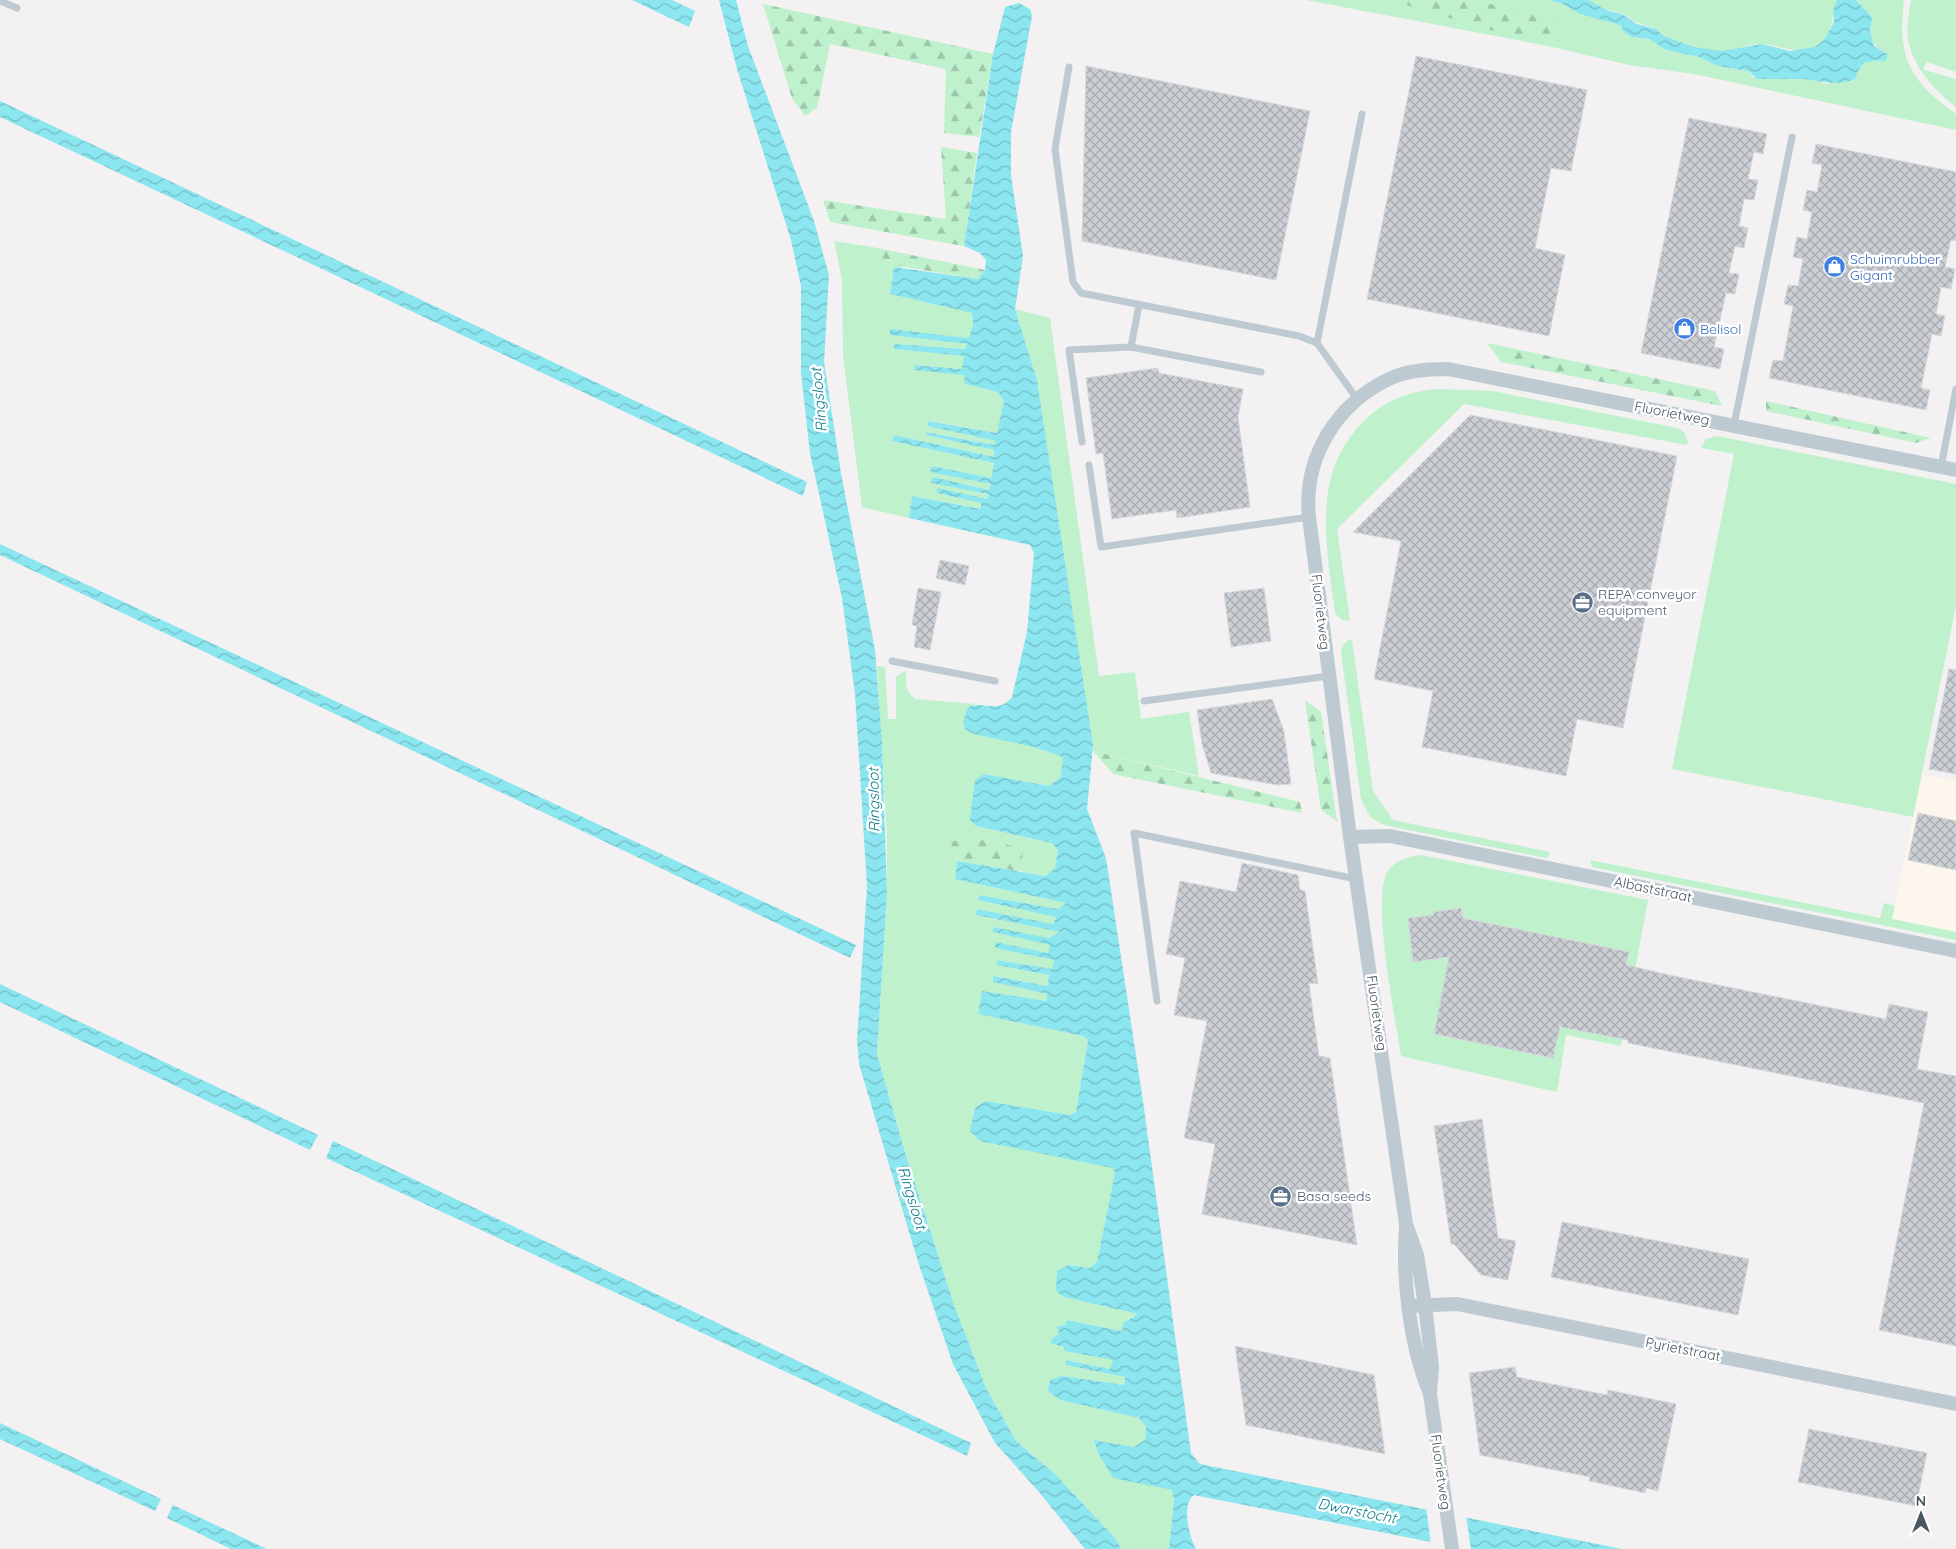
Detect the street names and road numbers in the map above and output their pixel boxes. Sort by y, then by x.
street label: Fluorietweg [1633,397,1711,429]
street label: Fluorietweg [1307,573,1335,651]
street label: Albaststraat [1612,872,1694,906]
street label: Fluorietweg [1363,974,1391,1052]
street label: Pyrietstraat [1644,1333,1722,1365]
street label: Fluorietweg [1427,1433,1455,1511]

